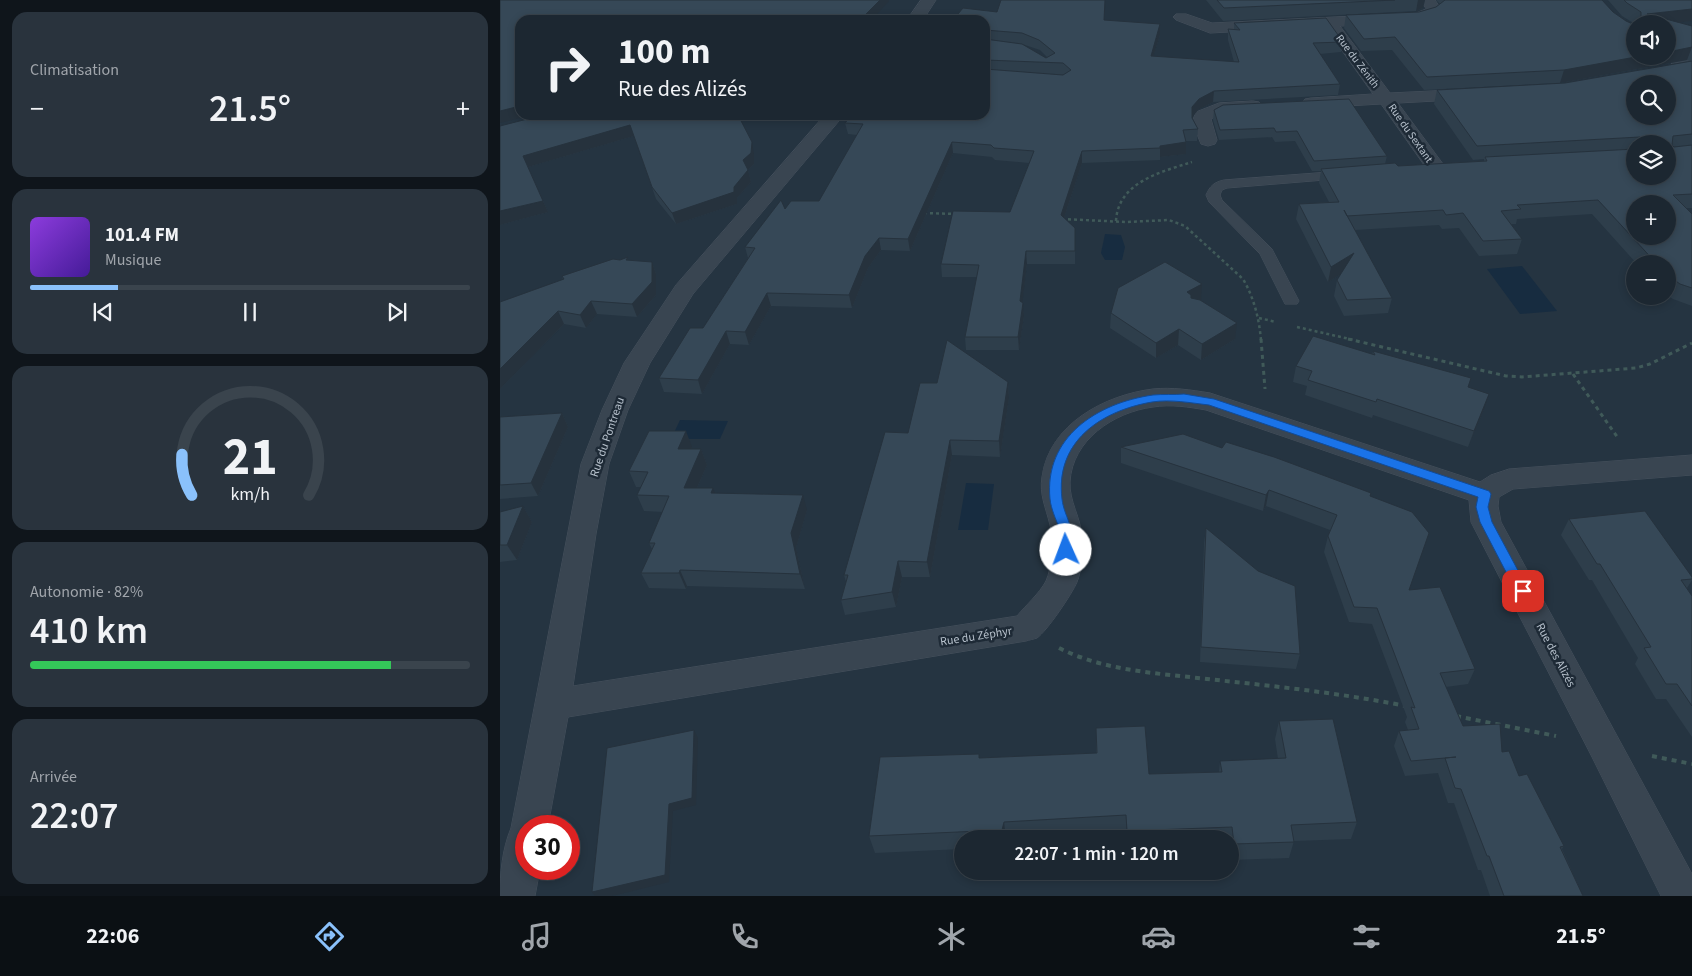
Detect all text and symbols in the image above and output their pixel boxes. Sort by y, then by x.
map controls [1626,15,1676,305]
button: sound [1626,15,1676,65]
text: 100 m [618,27,710,77]
street label: Rue du Zénith [1332,31,1383,91]
icon: right [535,35,600,100]
text: Climatisation [30,59,119,81]
text: Rue des Alizés [618,73,747,105]
button: search [1626,75,1676,125]
text: 21.5° [209,82,291,136]
text: − [30,89,44,129]
text: + [456,89,470,129]
street label: Rue du Sextant [1385,101,1437,166]
button: layers [1626,135,1676,185]
button: + [1626,195,1676,245]
text: 101.4 FM [105,222,179,249]
text: Musique [105,249,162,271]
button: − [1626,255,1676,305]
icon: previous [89,298,117,326]
icon: pause [236,298,264,326]
icon: next [383,298,411,326]
street label: Rue du Pontreau [586,395,629,479]
text: 21 [223,421,277,495]
text: km/h [230,482,270,507]
position arrow [1039,523,1091,575]
pin [1502,570,1544,612]
icon: arrive [1509,577,1537,605]
text: Autonomie · 82% [30,581,143,603]
text: 410 km [30,604,148,658]
street label: Rue des Alizés [1532,620,1580,690]
street label: Rue du Zéphyr [939,622,1014,651]
text: Arrivée [30,766,77,788]
text: 22:07 [30,789,118,843]
speed limit sign: 30 [515,815,580,880]
text: 22:07 · 1 min · 120 m [1014,841,1179,868]
icon: directions [312,919,347,954]
icon: music [519,919,554,954]
icon: phone [727,919,762,954]
icon: climate [934,919,969,954]
icon: car [1141,919,1176,954]
icon: filters [1349,919,1384,954]
text: 22:06 [86,920,139,952]
text: 21.5° [1556,920,1606,952]

